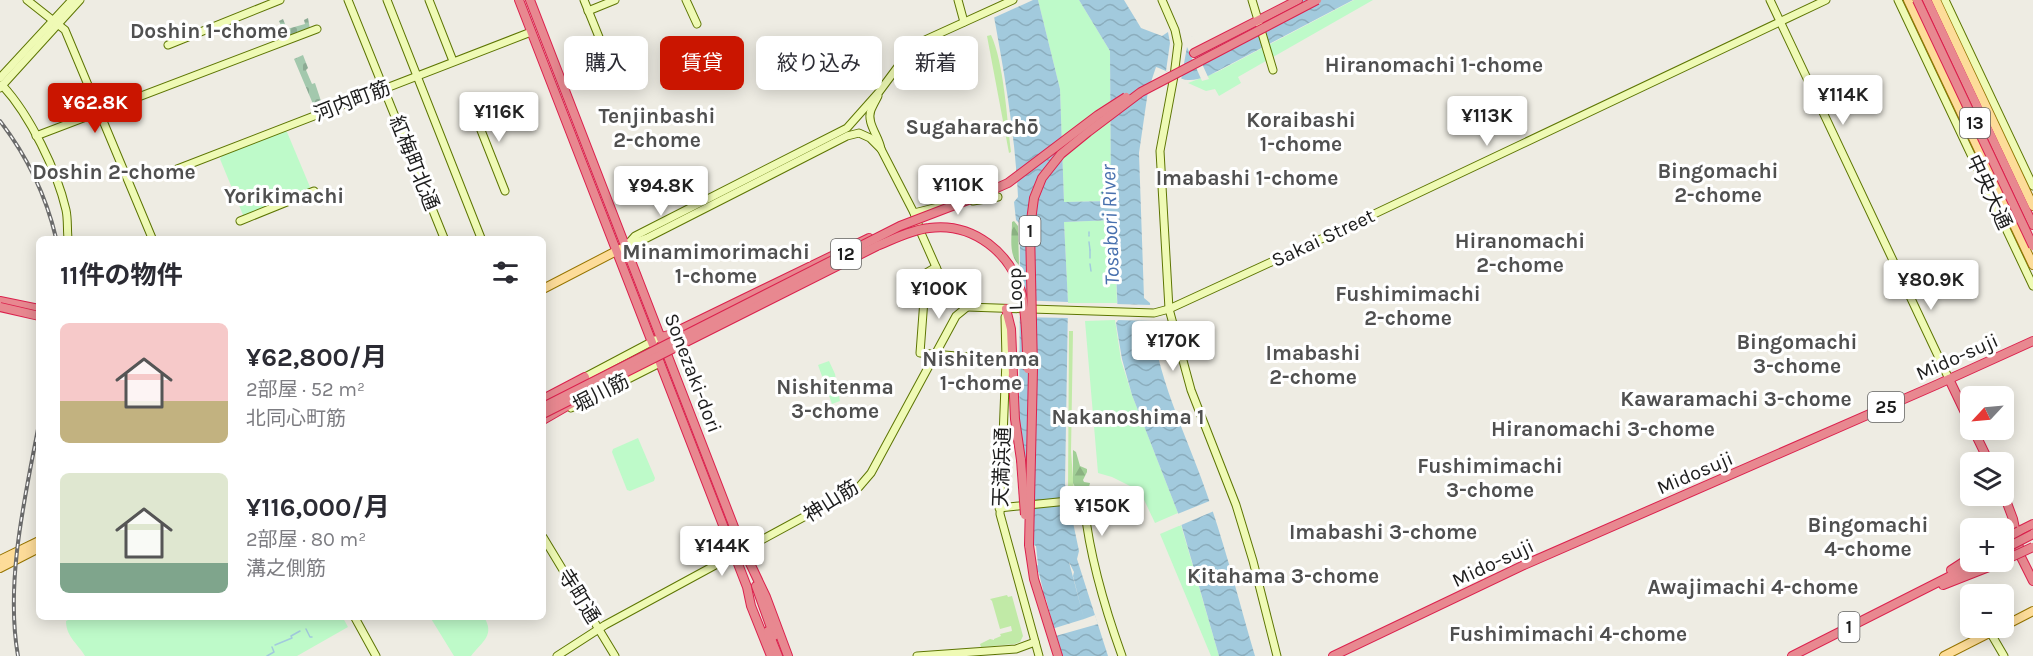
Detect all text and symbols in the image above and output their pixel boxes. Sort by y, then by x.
district label: Doshin 1-chome [130,19,288,43]
chip: 購入 [564,36,648,90]
chip: 賃貸 [660,36,744,90]
chip: 絞り込み [756,36,882,90]
chip: 新着 [894,36,978,90]
district label: Hiranomachi 1-chome [1325,53,1543,77]
pin: ¥114K [1801,75,1885,126]
street label: 河内町筋 [311,76,393,126]
pin: ¥62.8K [46,83,144,134]
text: ¥114K [1818,83,1868,106]
text: ¥62.8K [62,91,128,114]
pin: ¥116K [457,92,541,143]
pin: ¥113K [1445,96,1529,147]
text: ¥116K [473,100,525,123]
district label: Tenjinbashi 2-chome [599,104,715,152]
text: ¥113K [1461,104,1513,127]
district label: Koraibashi 1-chome [1246,108,1356,156]
road number: 13 [1960,108,1990,138]
street label: 紅梅町北通 [385,112,443,214]
district label: Sugaharachō [905,115,1039,139]
street label: 中央大通 [1962,151,2016,233]
district label: Bingomachi 2-chome [1658,159,1779,207]
district label: Doshin 2-chome [32,160,196,184]
water label: Tosabori River [1096,163,1124,286]
pin: ¥110K [916,165,1000,216]
pin: ¥94.8K [612,166,710,217]
district label: Imabashi 1-chome [1156,166,1338,190]
text: ¥110K [932,173,984,196]
text: ¥94.8K [628,174,694,197]
district label: Yorikimachi [224,184,344,208]
street label: Sakai Street [1268,204,1379,272]
road number: 1 [1020,216,1040,246]
district label: Hiranomachi 2-chome [1455,229,1585,277]
road number: 12 [831,239,861,269]
district label: Minamimorimachi 1-chome [622,240,810,288]
icon: filters [489,256,522,289]
text: 11件の物件 [60,260,183,291]
pin: ¥80.9K [1882,260,1980,311]
street label: Loop [1003,267,1027,311]
text: ¥80.9K [1898,268,1964,291]
pin: ¥100K [897,269,981,320]
text: ¥100K [910,277,968,300]
district label: Fushimimachi 2-chome [1335,282,1481,330]
street label: Sonezaki-dori [660,310,726,436]
pin: ¥170K [1131,321,1215,372]
text: ¥170K [1146,329,1200,352]
street label: Mido-suji [1912,329,2002,385]
district label: Bingomachi 3-chome [1737,330,1858,378]
district label: Imabashi 2-chome [1266,341,1360,389]
text: ¥62,800/月 [246,342,387,373]
icon: home [108,347,180,419]
district label: Nishitenma 1-chome [922,347,1040,395]
street label: 堀川筋 [569,369,633,417]
district label: Nishitenma 3-chome [776,375,894,423]
text: 2部屋 · 52 m² [246,378,365,401]
north arrow [1960,386,2014,440]
map controls [1960,386,2014,638]
district label: Kawaramachi 3-chome [1620,387,1852,411]
road number: 25 [1868,392,1904,422]
district label: Nakanoshima 1 [1051,405,1205,429]
text: 北同心町筋 [246,407,346,430]
district label: Hiranomachi 3-chome [1491,417,1715,441]
street label: 天満浜通 [989,427,1015,507]
street label: Midosuji [1653,447,1737,499]
button: layers [1960,452,2014,506]
district label: Fushimimachi 3-chome [1417,454,1563,502]
street label: 神山筋 [799,475,863,527]
pin: ¥150K [1060,486,1144,537]
text: ¥116,000/月 [246,492,390,523]
text: ¥150K [1074,494,1130,517]
icon: home [108,497,180,569]
district label: Bingomachi 4-chome [1808,513,1929,561]
button: + [1960,518,2014,572]
district label: Imabashi 3-chome [1289,520,1477,544]
pin: ¥144K [680,526,764,577]
text: 2部屋 · 80 m² [246,528,366,551]
text: ¥144K [694,534,750,557]
street label: Mido-suji [1448,534,1538,592]
text: 溝之側筋 [246,557,326,580]
street label: 寺町通 [553,564,605,628]
district label: Kitahama 3-chome [1187,564,1379,588]
district label: Awajimachi 4-chome [1648,575,1858,599]
button: − [1960,584,2014,638]
road number: 1 [1838,612,1860,642]
district label: Fushimimachi 4-chome [1449,622,1687,646]

